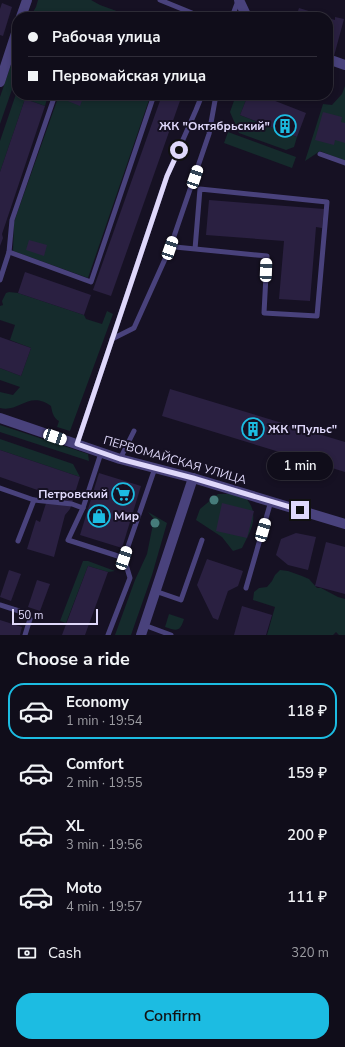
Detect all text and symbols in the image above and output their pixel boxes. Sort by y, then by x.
text: Рабочая улица [52,27,161,47]
text: Первомайская улица [52,66,206,86]
building icon: ЖК "Октябрьский" [272,113,298,139]
place label: ЖК "Октябрьский" [159,118,270,134]
route start [170,141,188,159]
car [185,164,205,190]
car [160,235,180,261]
car [260,258,272,282]
building icon: ЖК "Пульс" [240,416,266,442]
place label: ЖК "Пульс" [268,421,337,437]
car [42,427,68,447]
street label: ПЕРВОМАЙСКАЯ УЛИЦА [102,432,249,488]
callout: 1 min [267,452,333,480]
text: 1 min [283,457,317,475]
supermarket icon: Петровский [110,481,136,507]
place label: Петровский [38,486,108,502]
route end [291,501,309,519]
shop icon: Мир [86,503,112,529]
place label: Мир [114,508,139,524]
car [254,517,272,543]
car [114,545,134,571]
scale bar [12,607,98,626]
text: 50 m [18,608,43,623]
text: Choose a ride [16,647,130,671]
text: Economy [66,692,129,712]
icon: car [18,693,54,729]
text: 118 ₽ [287,701,327,721]
text: 1 min · 19:54 [66,712,142,730]
text: Comfort [66,754,123,774]
icon: car [18,755,54,791]
text: 159 ₽ [287,763,327,783]
text: 2 min · 19:55 [66,774,142,792]
text: XL [66,816,85,836]
icon: car [18,817,54,853]
text: 200 ₽ [287,825,327,845]
text: 3 min · 19:56 [66,836,142,854]
text: Moto [66,878,102,898]
icon: car [18,879,54,915]
text: 111 ₽ [287,887,327,907]
text: 4 min · 19:57 [66,898,142,916]
icon: cash [16,942,38,964]
text: Cash [48,943,82,963]
text: 320 m [291,944,329,962]
button: Confirm [16,993,329,1039]

